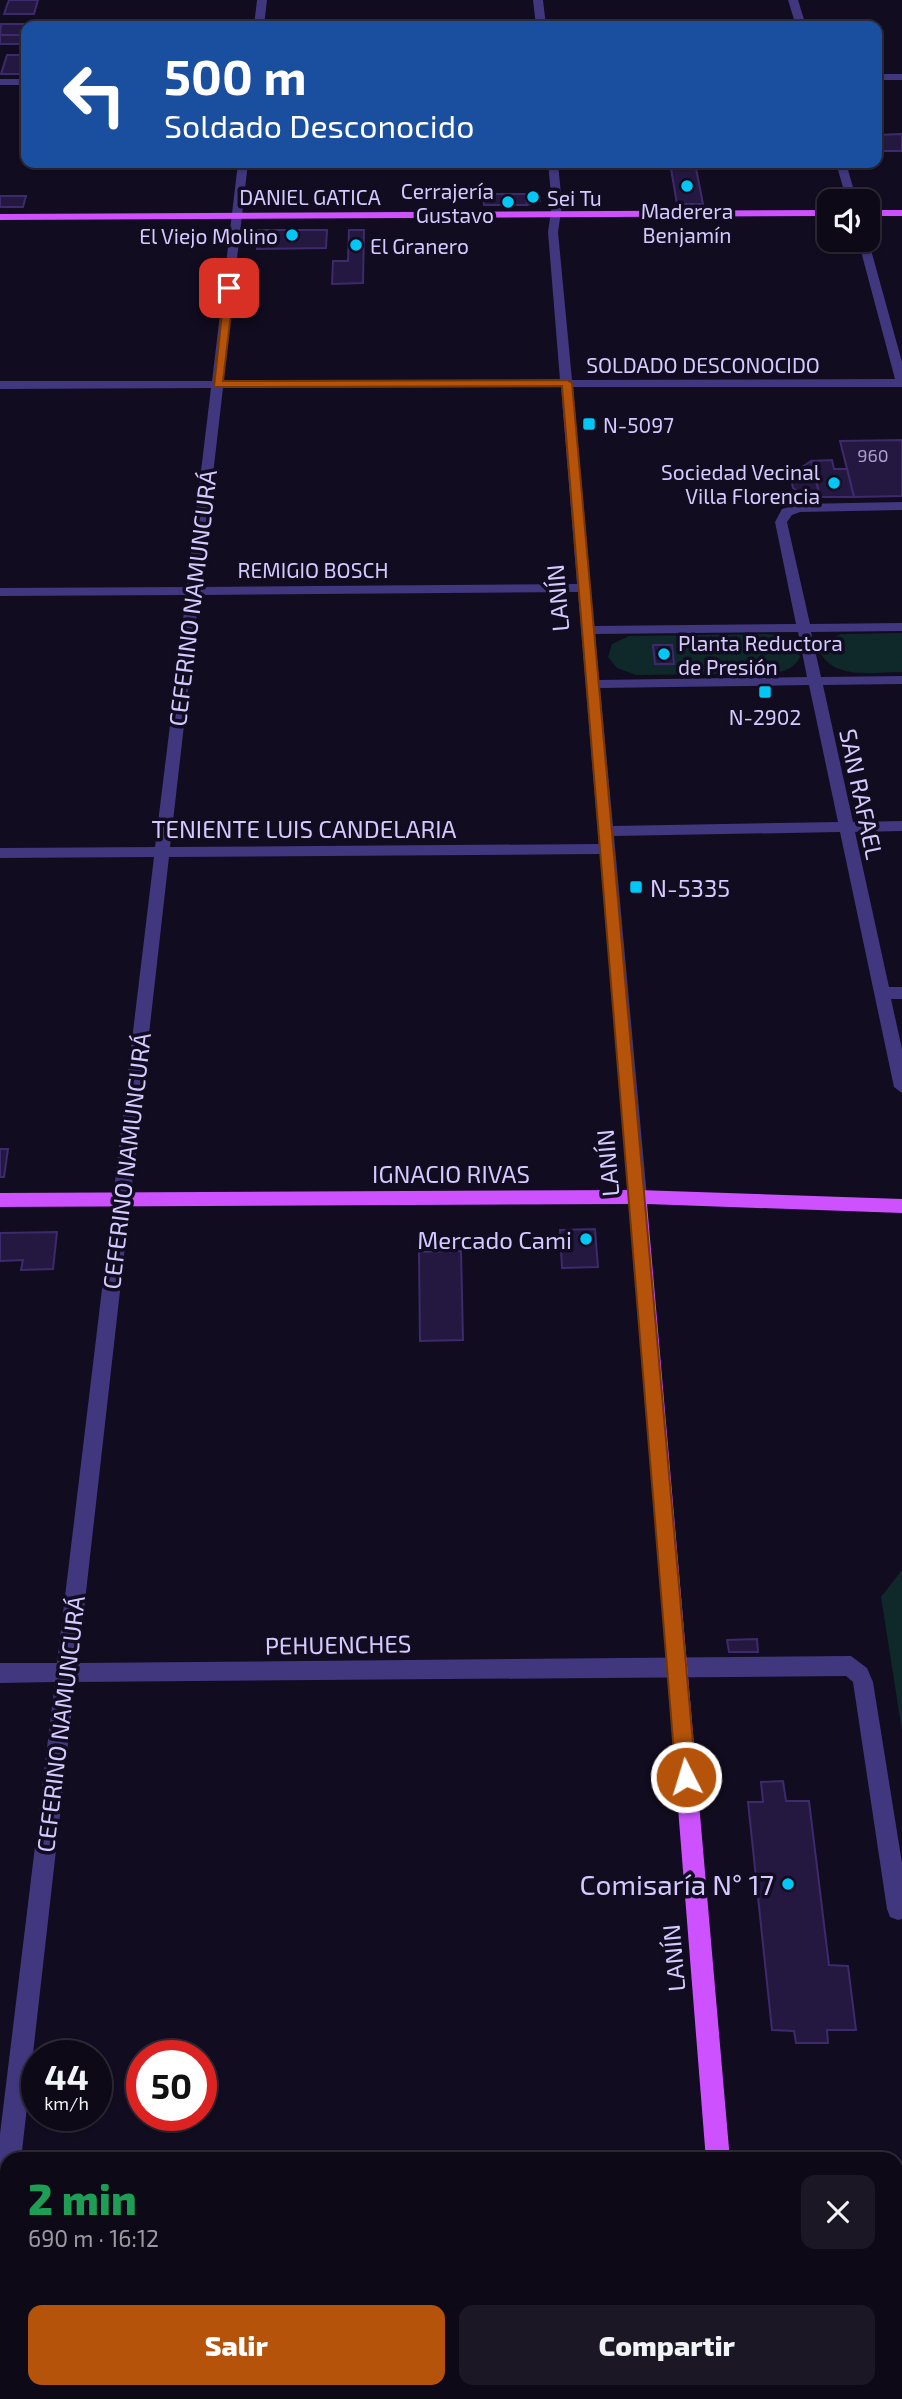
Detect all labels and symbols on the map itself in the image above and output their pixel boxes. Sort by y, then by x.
place label: Cerrajería Gustavo [401,178,494,227]
marker: Maderera Benjamín [679,178,695,194]
street label: DANIEL GATICA [239,184,381,209]
place label: Sei Tu [547,185,602,210]
marker: Sei Tu [525,189,541,205]
marker: Cerrajería Gustavo [500,194,516,210]
place label: Maderera Benjamín [641,198,733,248]
place label: El Viejo Molino [139,223,278,249]
marker: El Viejo Molino [284,227,300,243]
place label: El Granero [370,233,469,258]
marker: El Granero [348,237,364,253]
pin [199,258,259,318]
street label: SOLDADO DESCONOCIDO [586,352,820,377]
place label: N-5097 [603,412,674,437]
marker: N-5097 [581,416,597,432]
house number: 960 [857,444,889,466]
place label: Sociedad Vecinal Villa Florencia [661,459,821,508]
street label: CEFERINO NAMUNCURÁ [162,468,222,728]
marker: Sociedad Vecinal Villa Florencia [826,475,842,491]
street label: REMIGIO BOSCH [238,557,388,582]
street label: LANÍN [540,563,574,633]
place label: Planta Reductora de Presión [678,630,843,679]
marker: Planta Reductora de Presión [656,646,672,662]
marker: N-2902 [757,684,773,700]
place label: N-2902 [729,704,801,729]
street label: SAN RAFAEL [834,726,890,862]
street label: TENIENTE LUIS CANDELARIA [152,814,457,843]
place label: N-5335 [650,873,730,902]
marker: N-5335 [628,879,644,895]
street label: CEFERINO NAMUNCURÁ [96,1031,156,1291]
street label: LANÍN [590,1128,624,1198]
street label: IGNACIO RIVAS [372,1159,530,1188]
place label: Mercado Cami [417,1225,572,1254]
marker: Mercado Cami [578,1231,594,1247]
street label: CEFERINO NAMUNCURÁ [30,1594,90,1854]
street label: PEHUENCHES [264,1628,412,1660]
position arrow [649,1740,723,1814]
place label: Comisaría N° 17 [580,1867,774,1901]
marker: Comisaría N° 17 [780,1876,796,1892]
street label: LANÍN [656,1923,690,1993]
speed limit sign: 50 [126,2040,217,2131]

